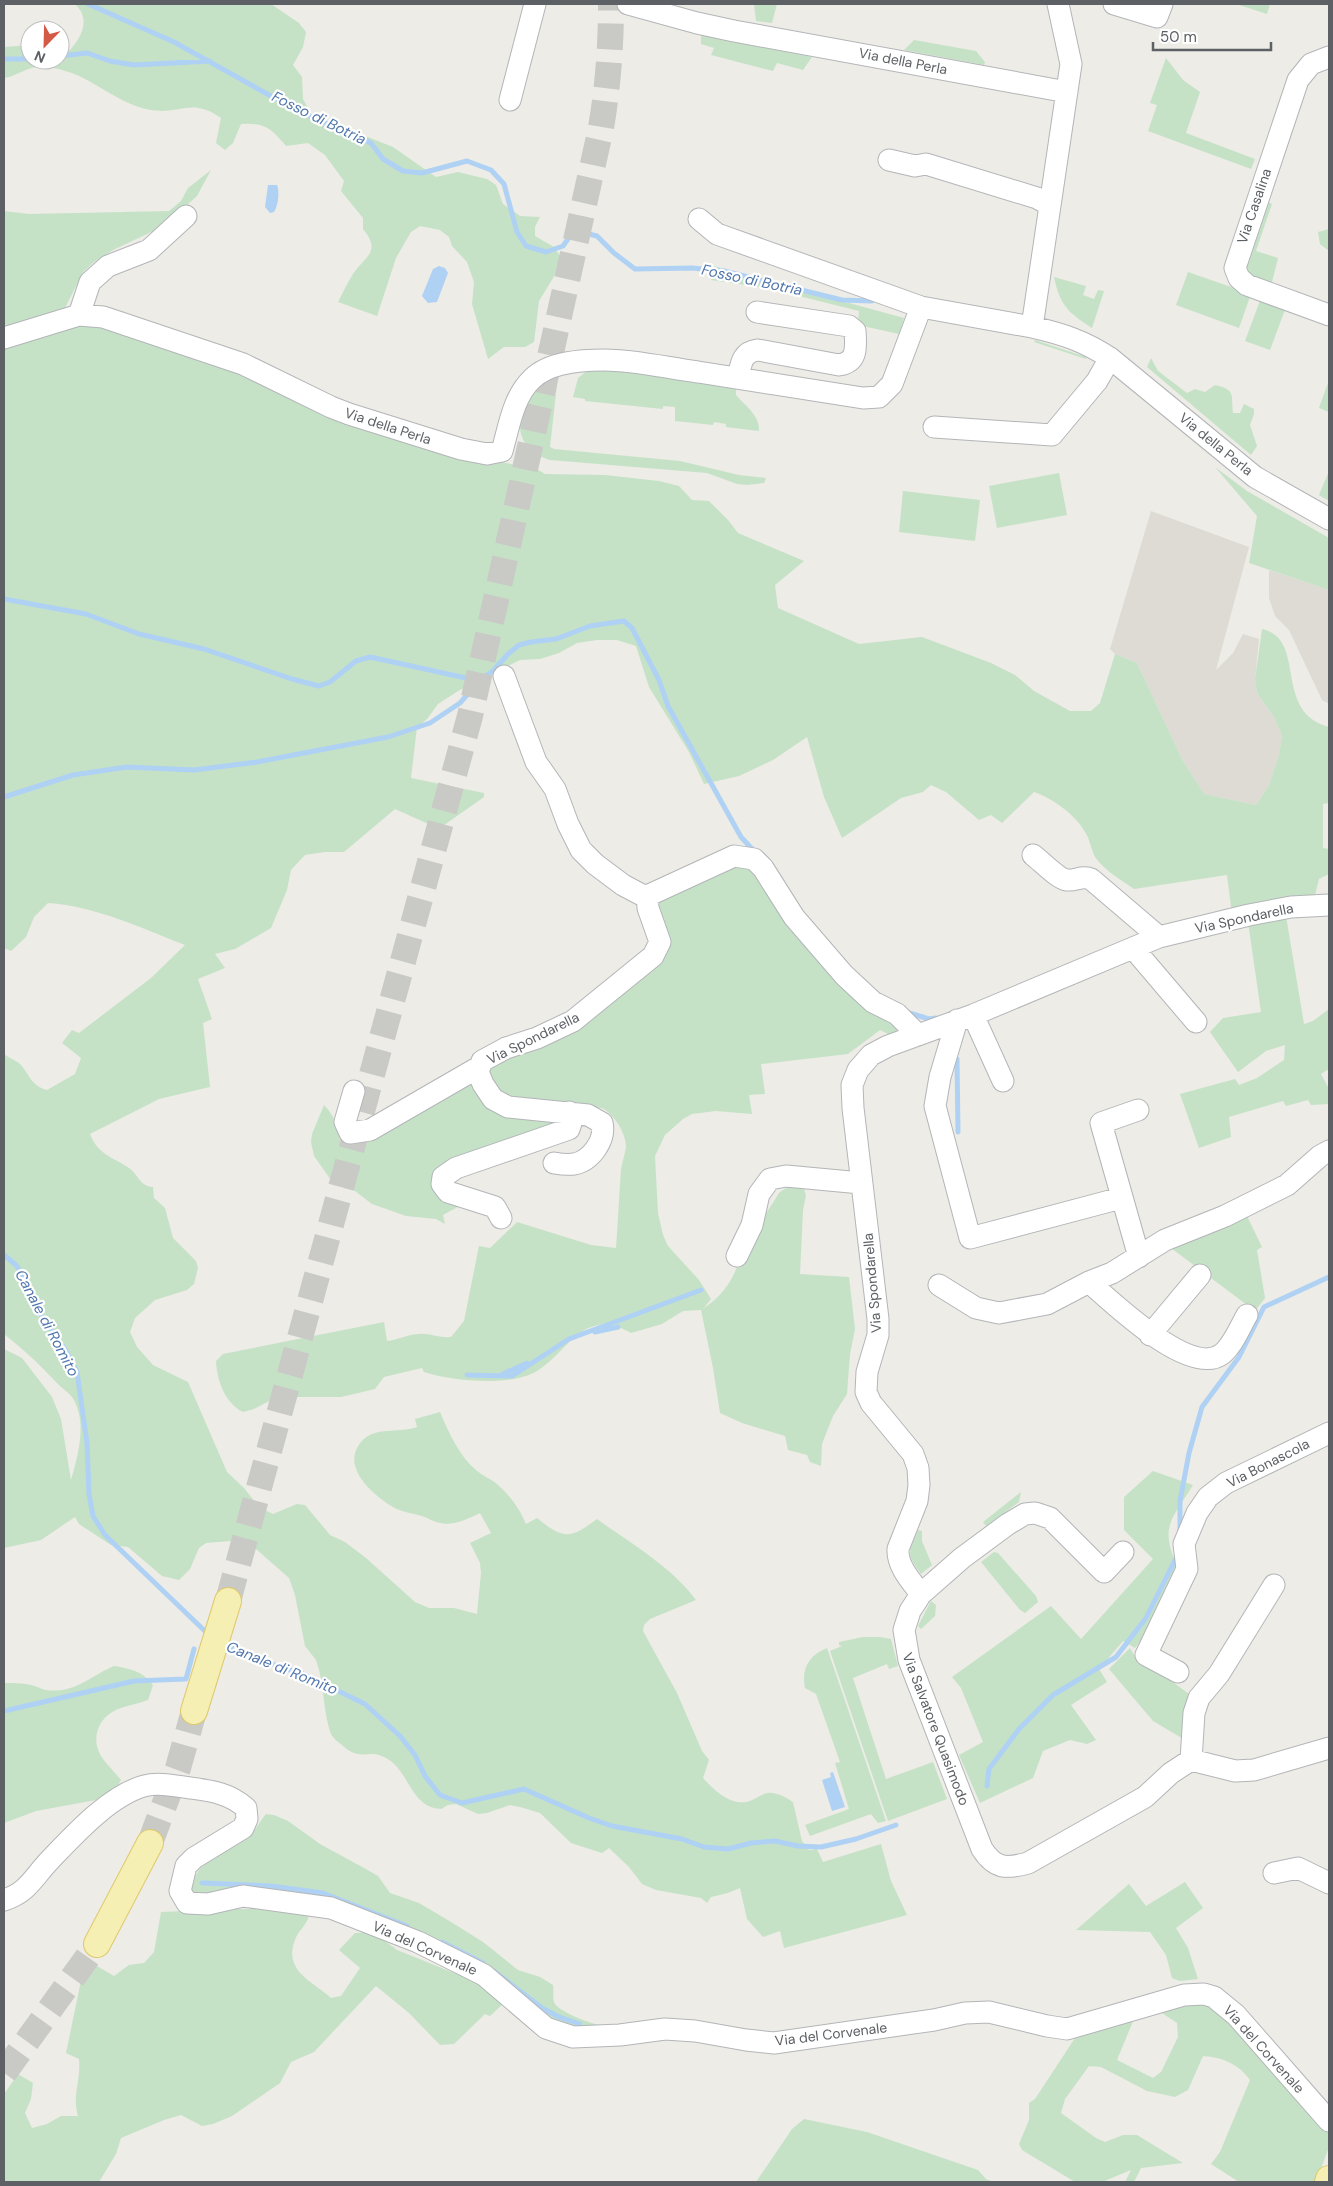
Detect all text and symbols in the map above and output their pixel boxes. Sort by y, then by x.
north arrow [20,20,70,70]
scale bar [1153,20,1270,52]
text: 50 m [1160,27,1197,47]
street label: Via della Perla [857,44,949,78]
text: N [32,47,48,67]
water label: Fosso di Botria [268,87,370,149]
street label: Via Casalina [1233,166,1275,246]
water label: Fosso di Botria [700,260,804,300]
street label: Via della Perla [342,404,434,448]
street label: Via della Perla [1175,409,1257,479]
street label: Via Spondarella [1193,899,1295,937]
street label: Via Spondarella [484,1008,582,1068]
street label: Via Spondarella [859,1232,885,1334]
water label: Canale di Romito [10,1266,84,1380]
street label: Via Bonascola [1224,1434,1312,1492]
water label: Canale di Romito [223,1637,341,1699]
street label: Via Salvatore Quasimodo [899,1650,973,1808]
street label: Via del Corvenale [370,1917,480,1979]
street label: Via del Corvenale [1220,2001,1308,2097]
street label: Via del Corvenale [774,2018,888,2050]

